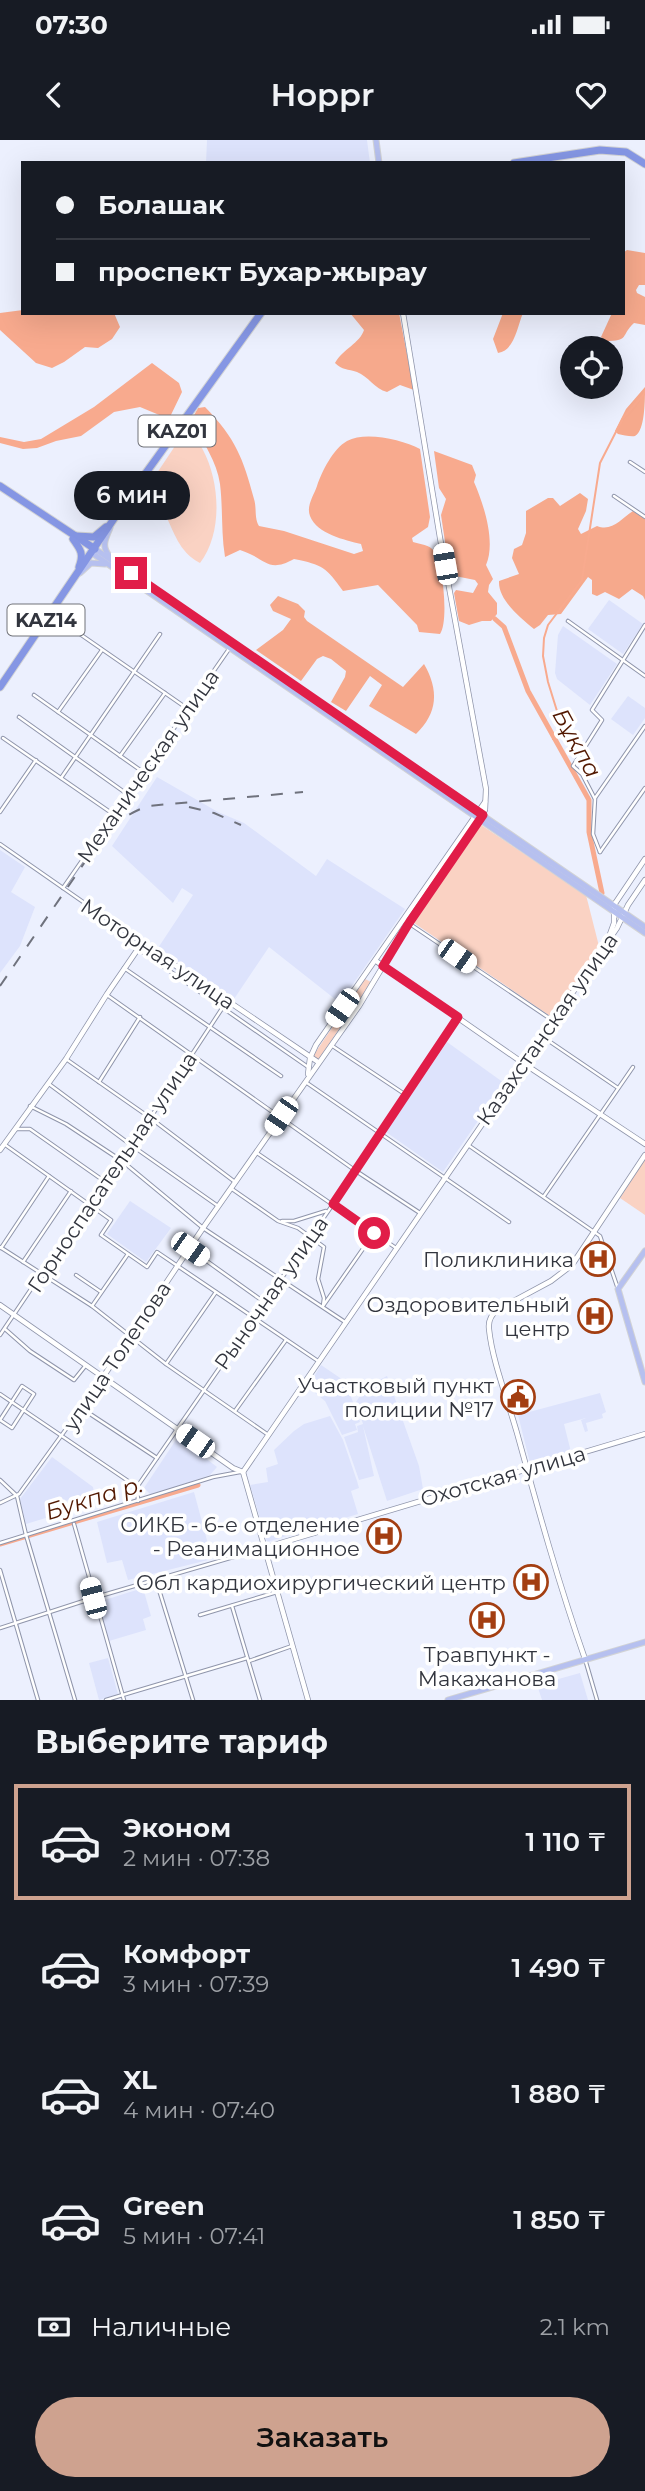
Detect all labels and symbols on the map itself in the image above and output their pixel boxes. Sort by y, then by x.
road number: KAZ01 [138,416,216,446]
callout: 6 мин [73,472,189,520]
car [432,541,459,587]
route end [115,557,147,589]
road number: KAZ14 [7,604,84,635]
street label: Механическая улица [72,665,224,867]
water label: Бұқпа [547,703,607,783]
street label: Моторная улица [76,893,240,1015]
street label: Казахстанская улица [471,928,623,1130]
car [434,935,481,977]
car [322,985,363,1031]
street label: Горноспасательная улица [22,1047,202,1297]
car [261,1093,302,1139]
street label: Рыночная улица [209,1212,333,1374]
route start [358,1217,390,1249]
car [167,1228,214,1270]
hospital icon: Поликлиника [579,1240,617,1278]
place label: Поликлиника [423,1247,574,1272]
street label: улица Толепова [57,1277,176,1436]
place label: Оздоровительный центр [367,1292,570,1341]
hospital icon: Оздоровительный центр [576,1297,614,1335]
place label: Участковый пункт полиции №17 [298,1373,494,1422]
public building icon: Участковый пункт полиции №17 [499,1378,537,1416]
car [172,1420,219,1462]
street label: Охотская улица [418,1440,588,1512]
water label: Букпа р. [42,1470,146,1526]
place label: ОИКБ - 6-е отделение - Реанимационное [120,1512,360,1561]
hospital icon: ОИКБ - 6-е отделение - Реанимационное [365,1517,403,1555]
hospital icon: Обл кардиохирургический центр [512,1563,550,1601]
place label: Обл кардиохирургический центр [136,1570,506,1595]
car [78,1575,109,1621]
hospital icon: Травпункт - Макажанова [468,1601,506,1639]
place label: Травпункт - Макажанова [418,1642,556,1691]

